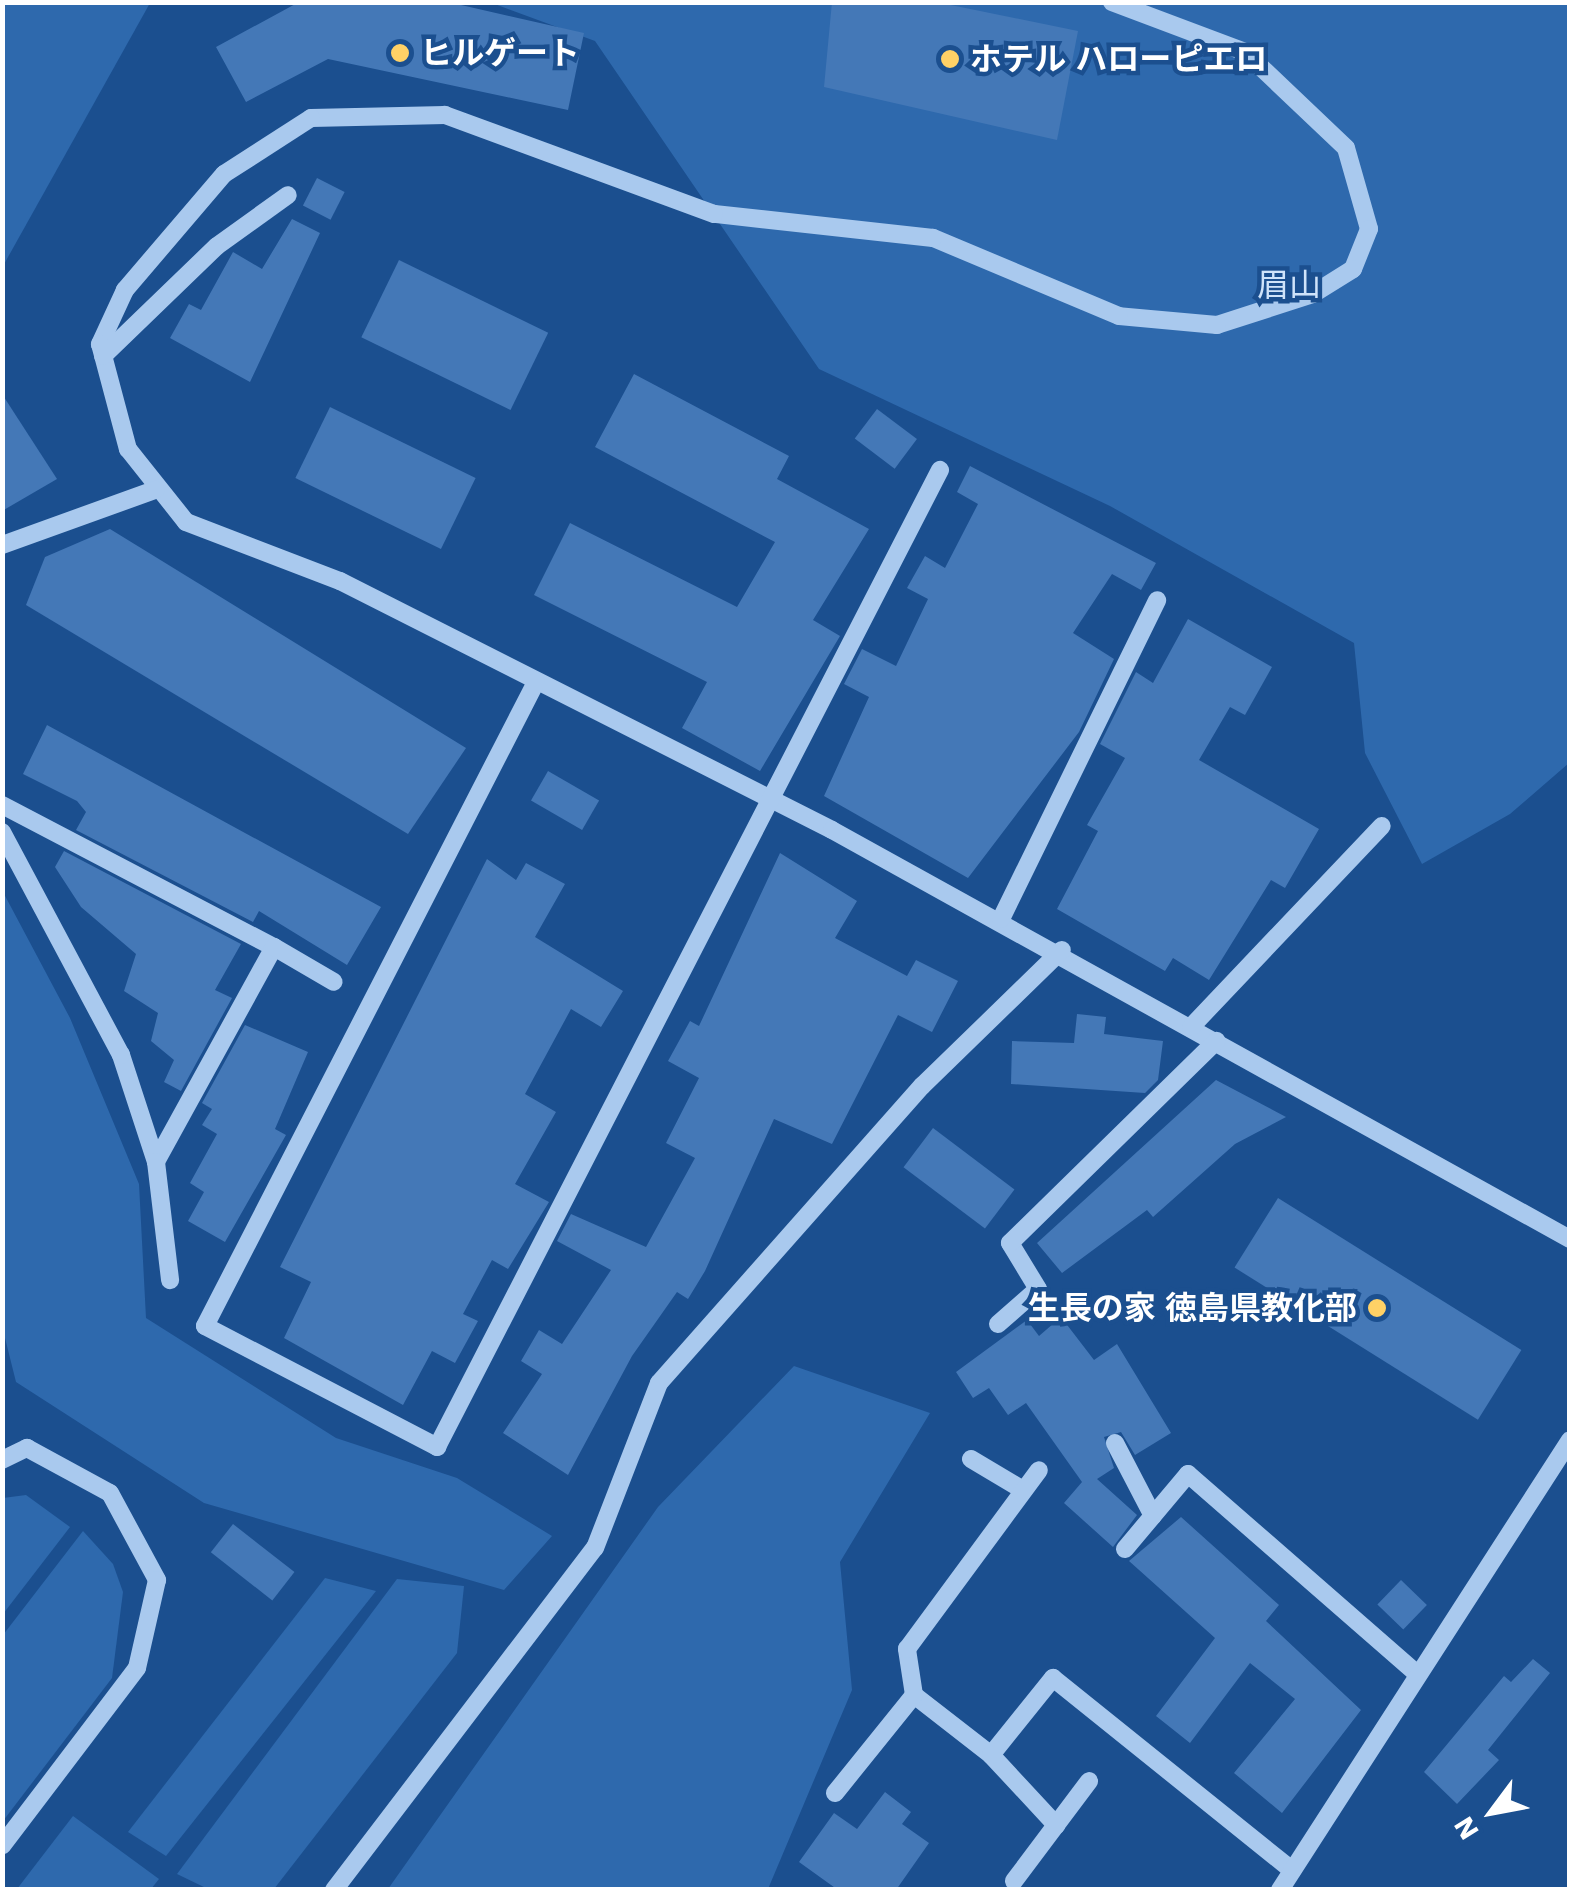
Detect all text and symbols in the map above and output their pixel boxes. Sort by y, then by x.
place label: ヒルゲート [420,34,580,72]
place label: ホテル ハローピエロ [970,40,1267,78]
marker: ヒルゲート [389,42,411,64]
marker: ホテル ハローピエロ [939,48,961,70]
park label: 眉山 [1257,266,1321,304]
place label: 生長の家 徳島県教化部 [1028,1289,1357,1327]
marker: 生長の家 徳島県教化部 [1366,1297,1388,1319]
north arrow [1442,1762,1542,1862]
text: N [1447,1811,1486,1846]

